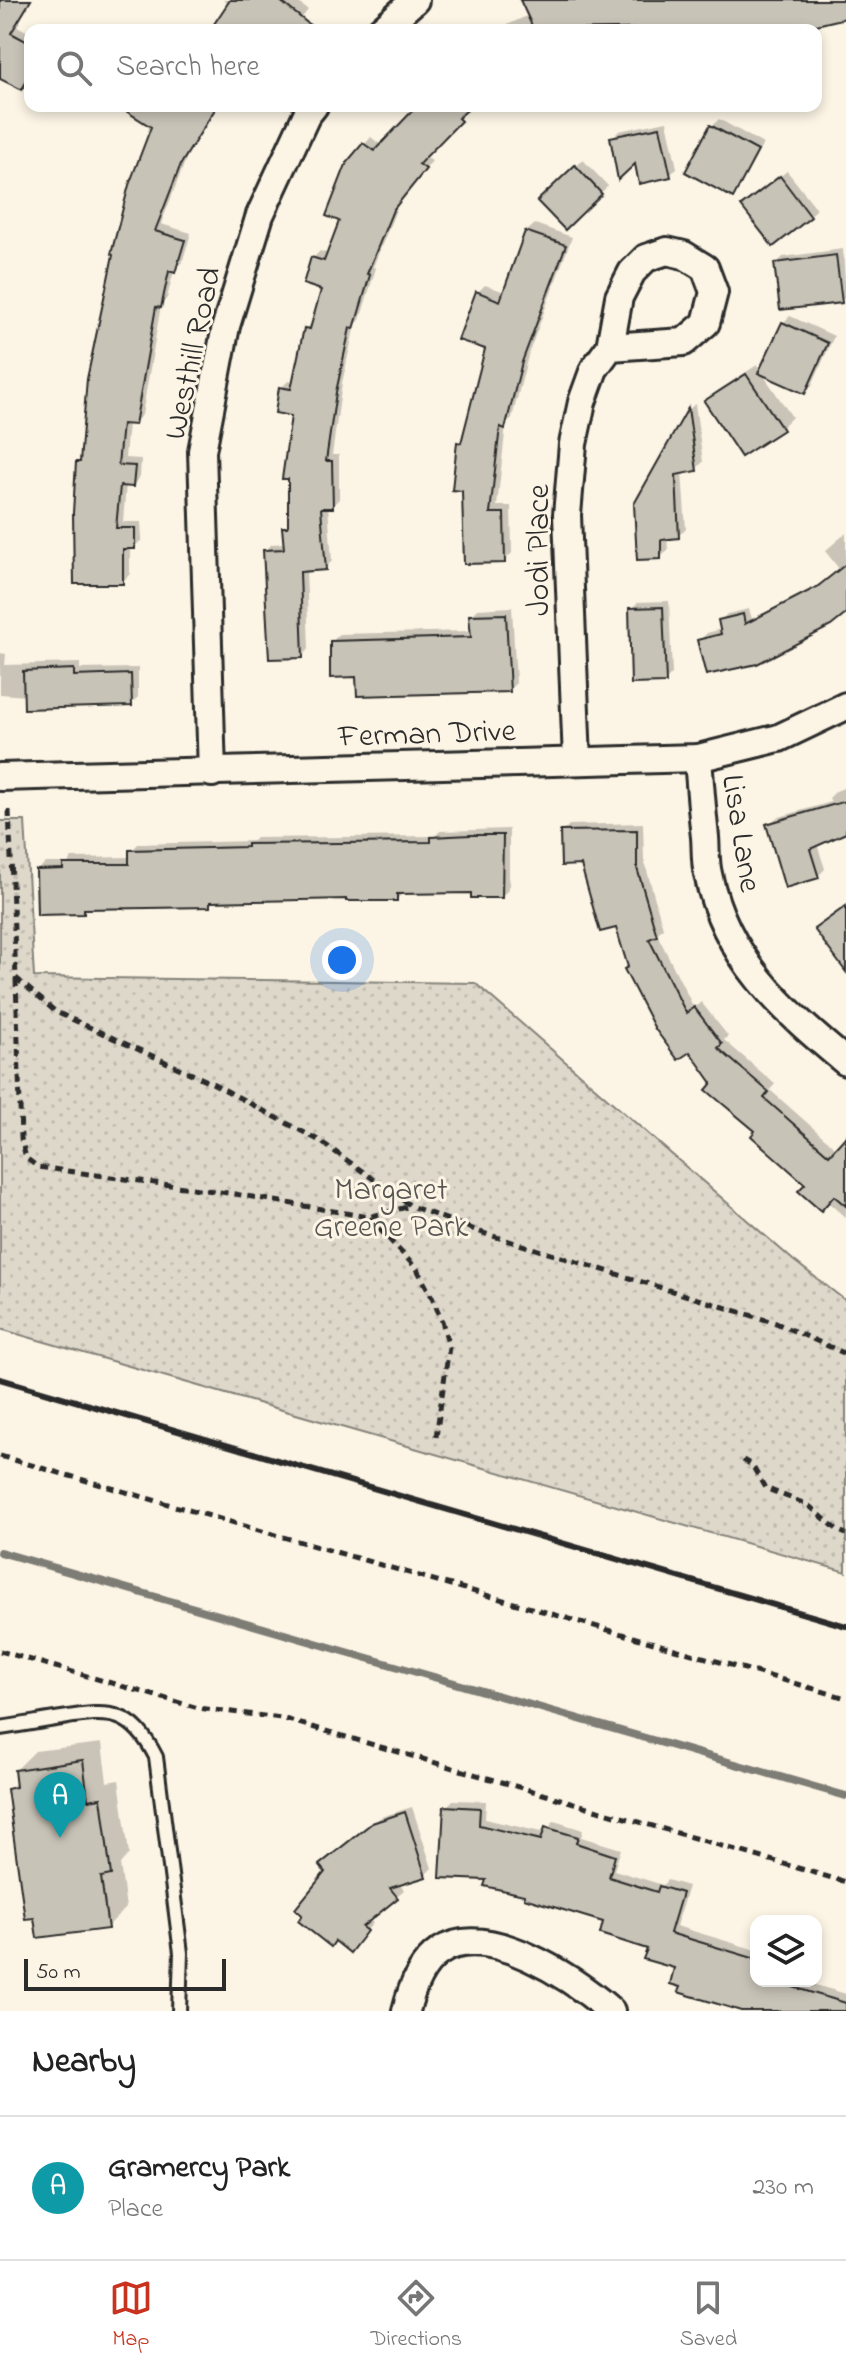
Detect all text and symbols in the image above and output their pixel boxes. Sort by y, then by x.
search box [24,24,822,112]
icon: search [52,46,96,90]
text: Search here [116,46,260,90]
street label: Westhill Road [153,263,236,444]
street label: Jodi Place [517,483,564,616]
street label: Ferman Drive [337,709,517,762]
street label: Lisa Lane [707,771,772,896]
your location [322,940,362,980]
park label: Margaret Greene Park [314,1168,469,1252]
pin: A [34,1772,86,1838]
map controls [750,1915,822,1987]
button: layers [750,1915,822,1987]
scale bar [24,1955,226,1991]
text: 50 m [36,1957,81,1989]
text: Nearby [32,2038,136,2088]
text: Gramercy Park [108,2147,290,2191]
text: A [50,2169,66,2207]
text: 230 m [752,2169,814,2207]
text: Place [108,2191,163,2229]
tab: Map [109,2276,153,2356]
tab: Directions [371,2276,462,2356]
tab: Saved [680,2276,737,2356]

